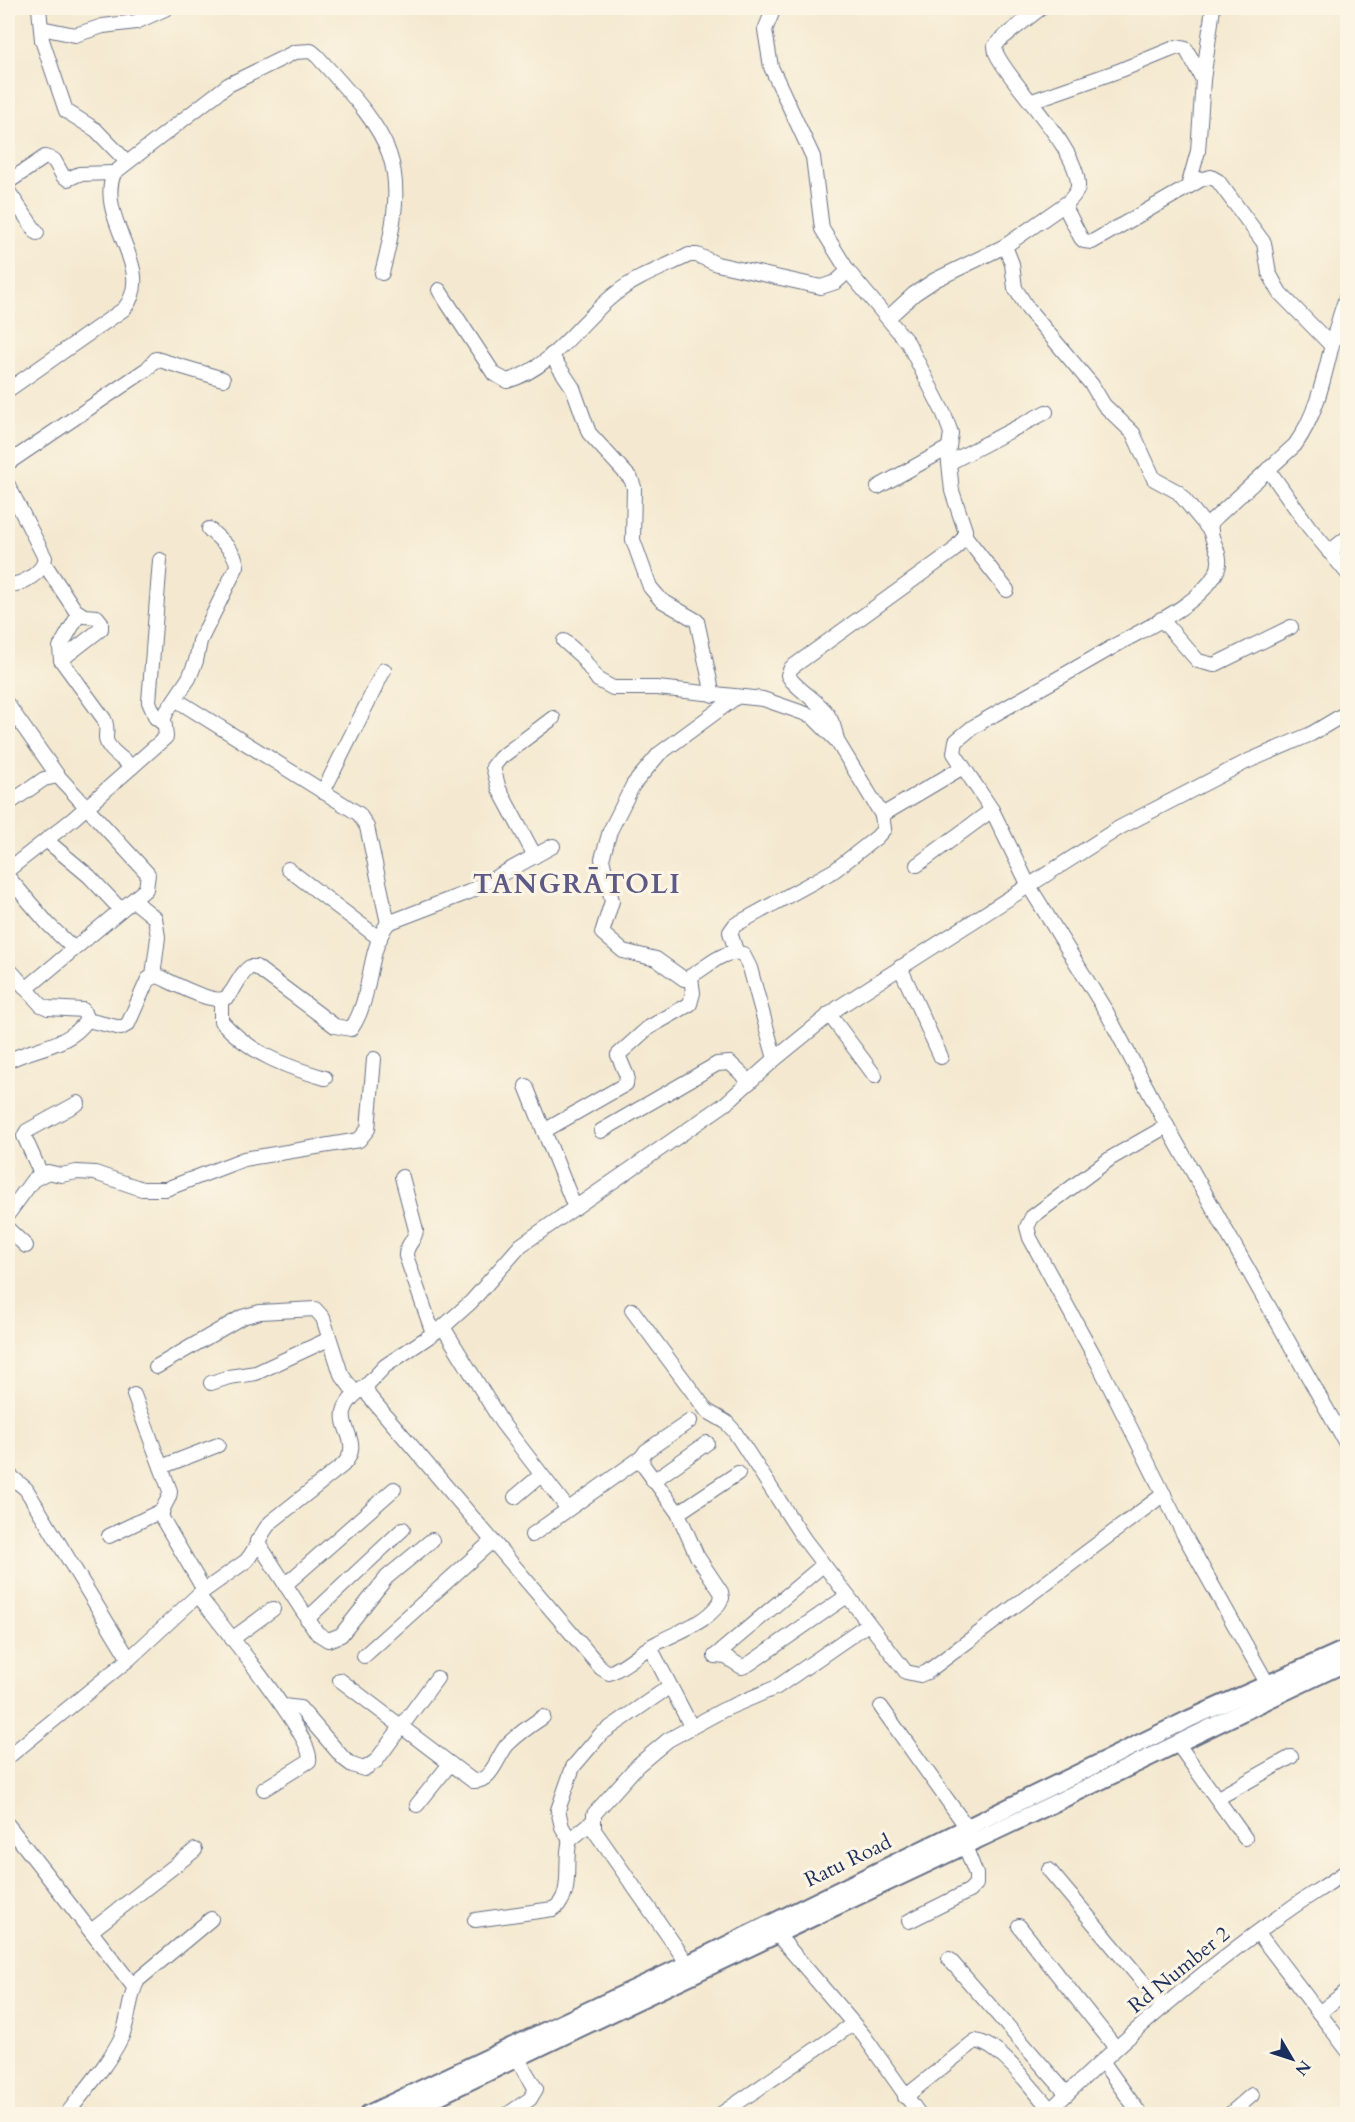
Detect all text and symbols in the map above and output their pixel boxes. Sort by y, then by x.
district label: TANGRĀTOLI [473,866,681,903]
street label: Ratu Road [800,1827,896,1895]
street label: Rd Number 2 [1122,1920,1236,2020]
north arrow [1262,2029,1322,2089]
text: N [1290,2055,1316,2080]

